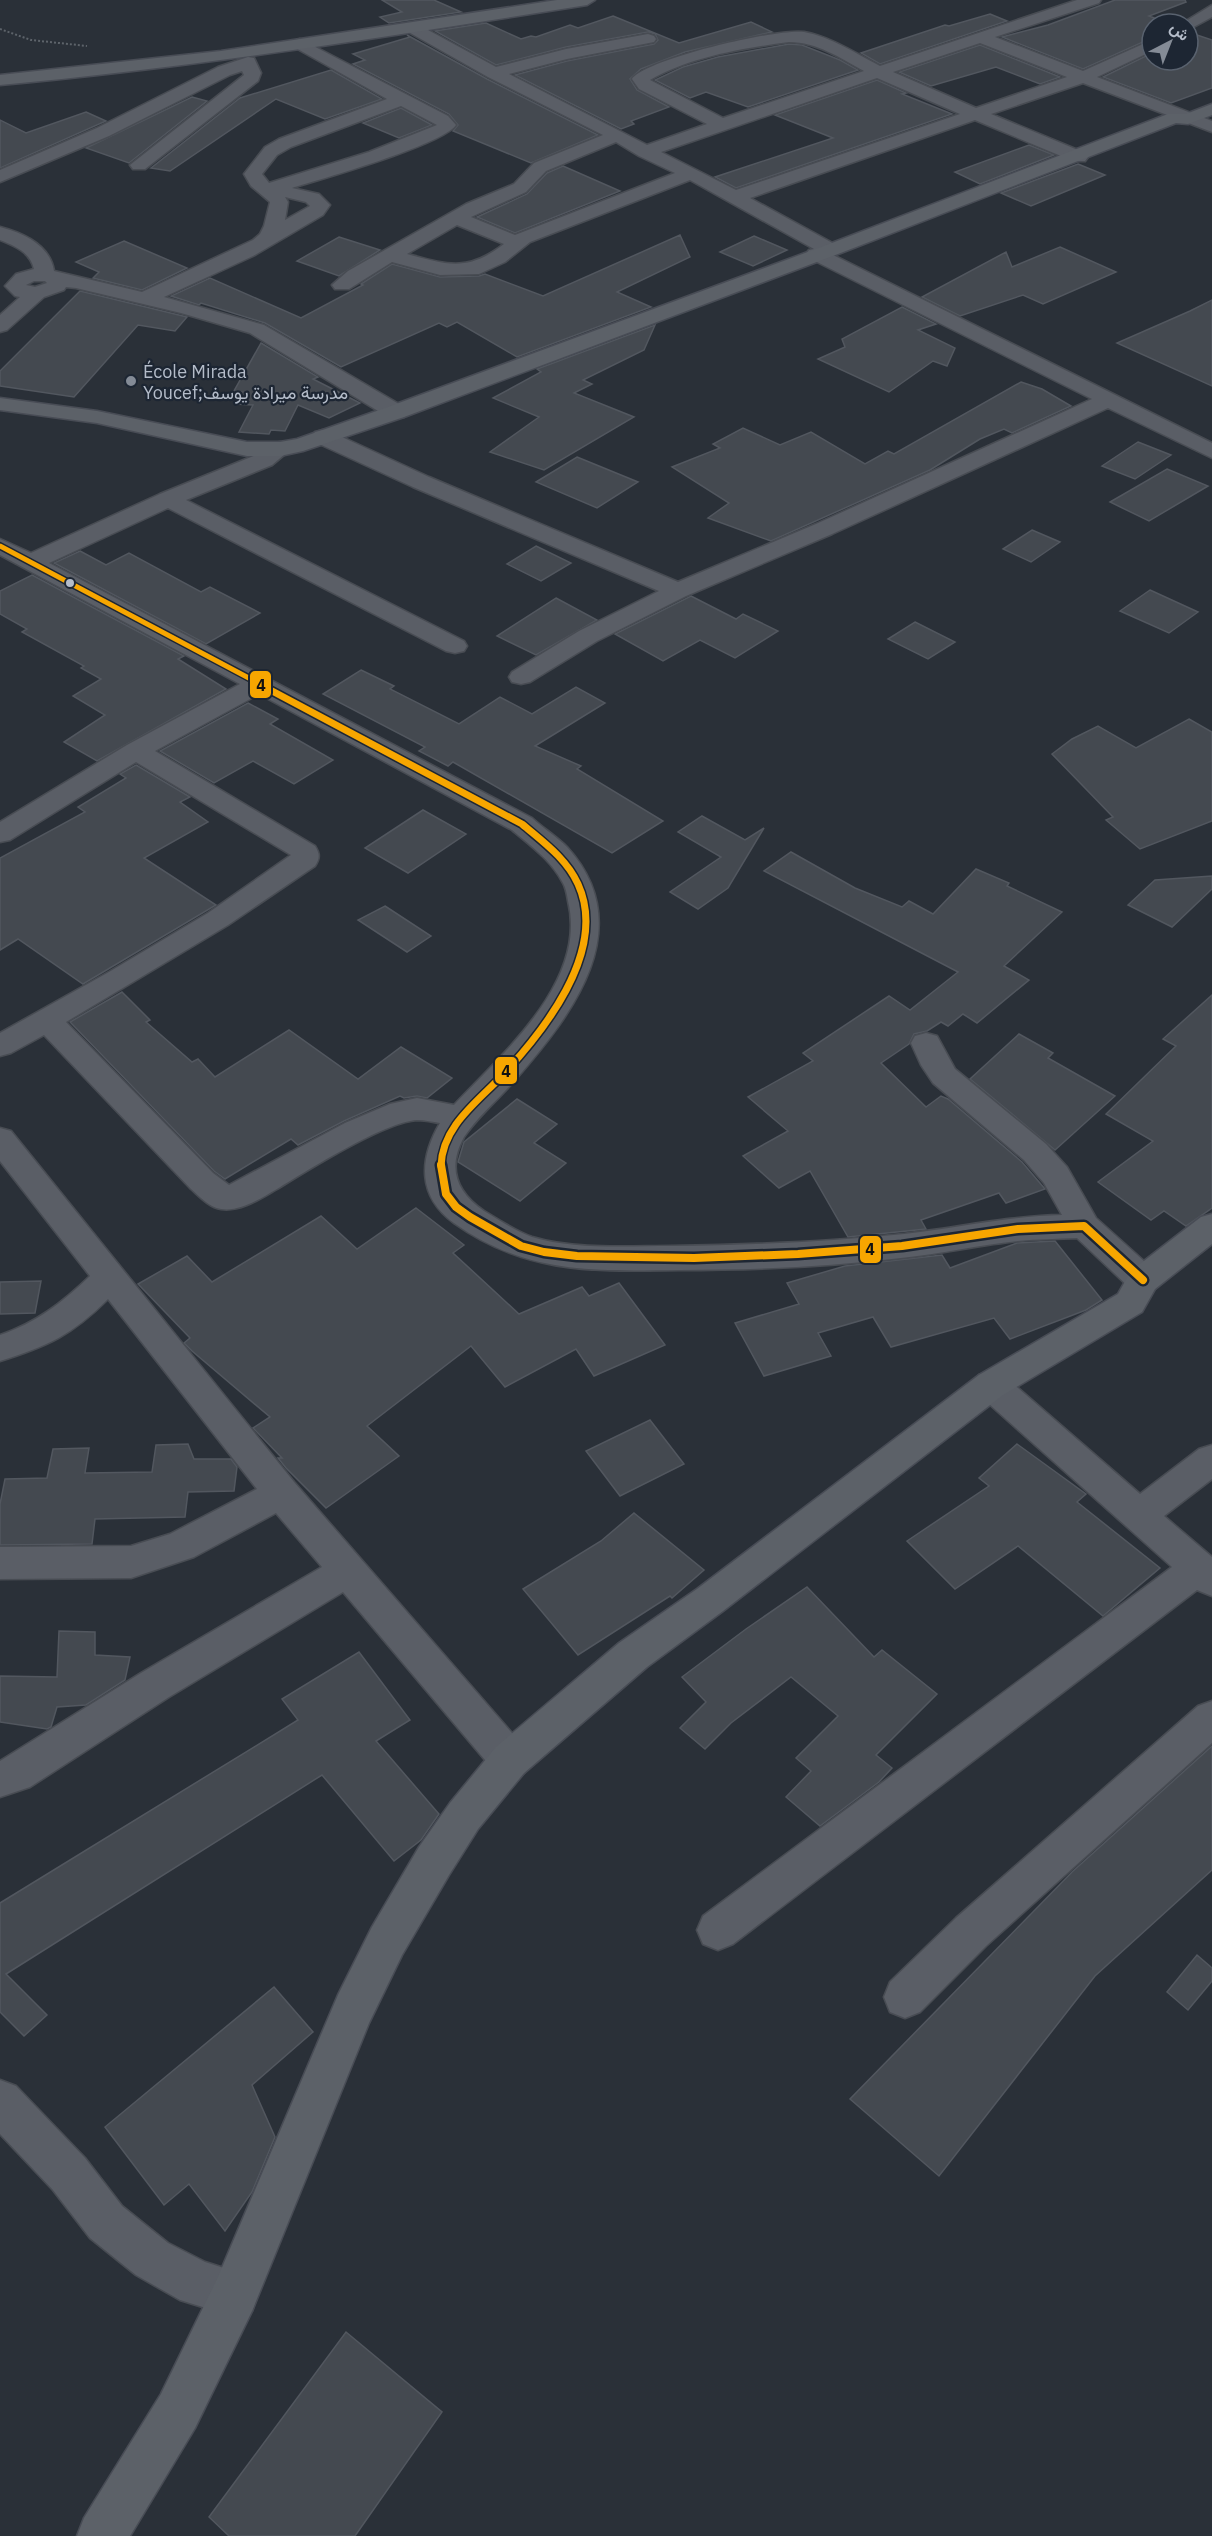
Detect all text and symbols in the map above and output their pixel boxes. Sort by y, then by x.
north arrow [1140,12,1200,72]
text: ش [1166,17,1194,45]
place label: École Mirada Youcef;مدرسة ميرادة يوسف [143,360,348,404]
marker: École Mirada Youcef;مدرسة ميرادة يوسف [124,374,138,388]
unlabelled marker [64,577,76,589]
line badge: 4 [249,670,272,699]
text: 4 [256,675,266,695]
line badge: 4 [494,1056,518,1085]
text: 4 [501,1061,511,1081]
line badge: 4 [859,1235,882,1264]
text: 4 [865,1239,875,1259]

